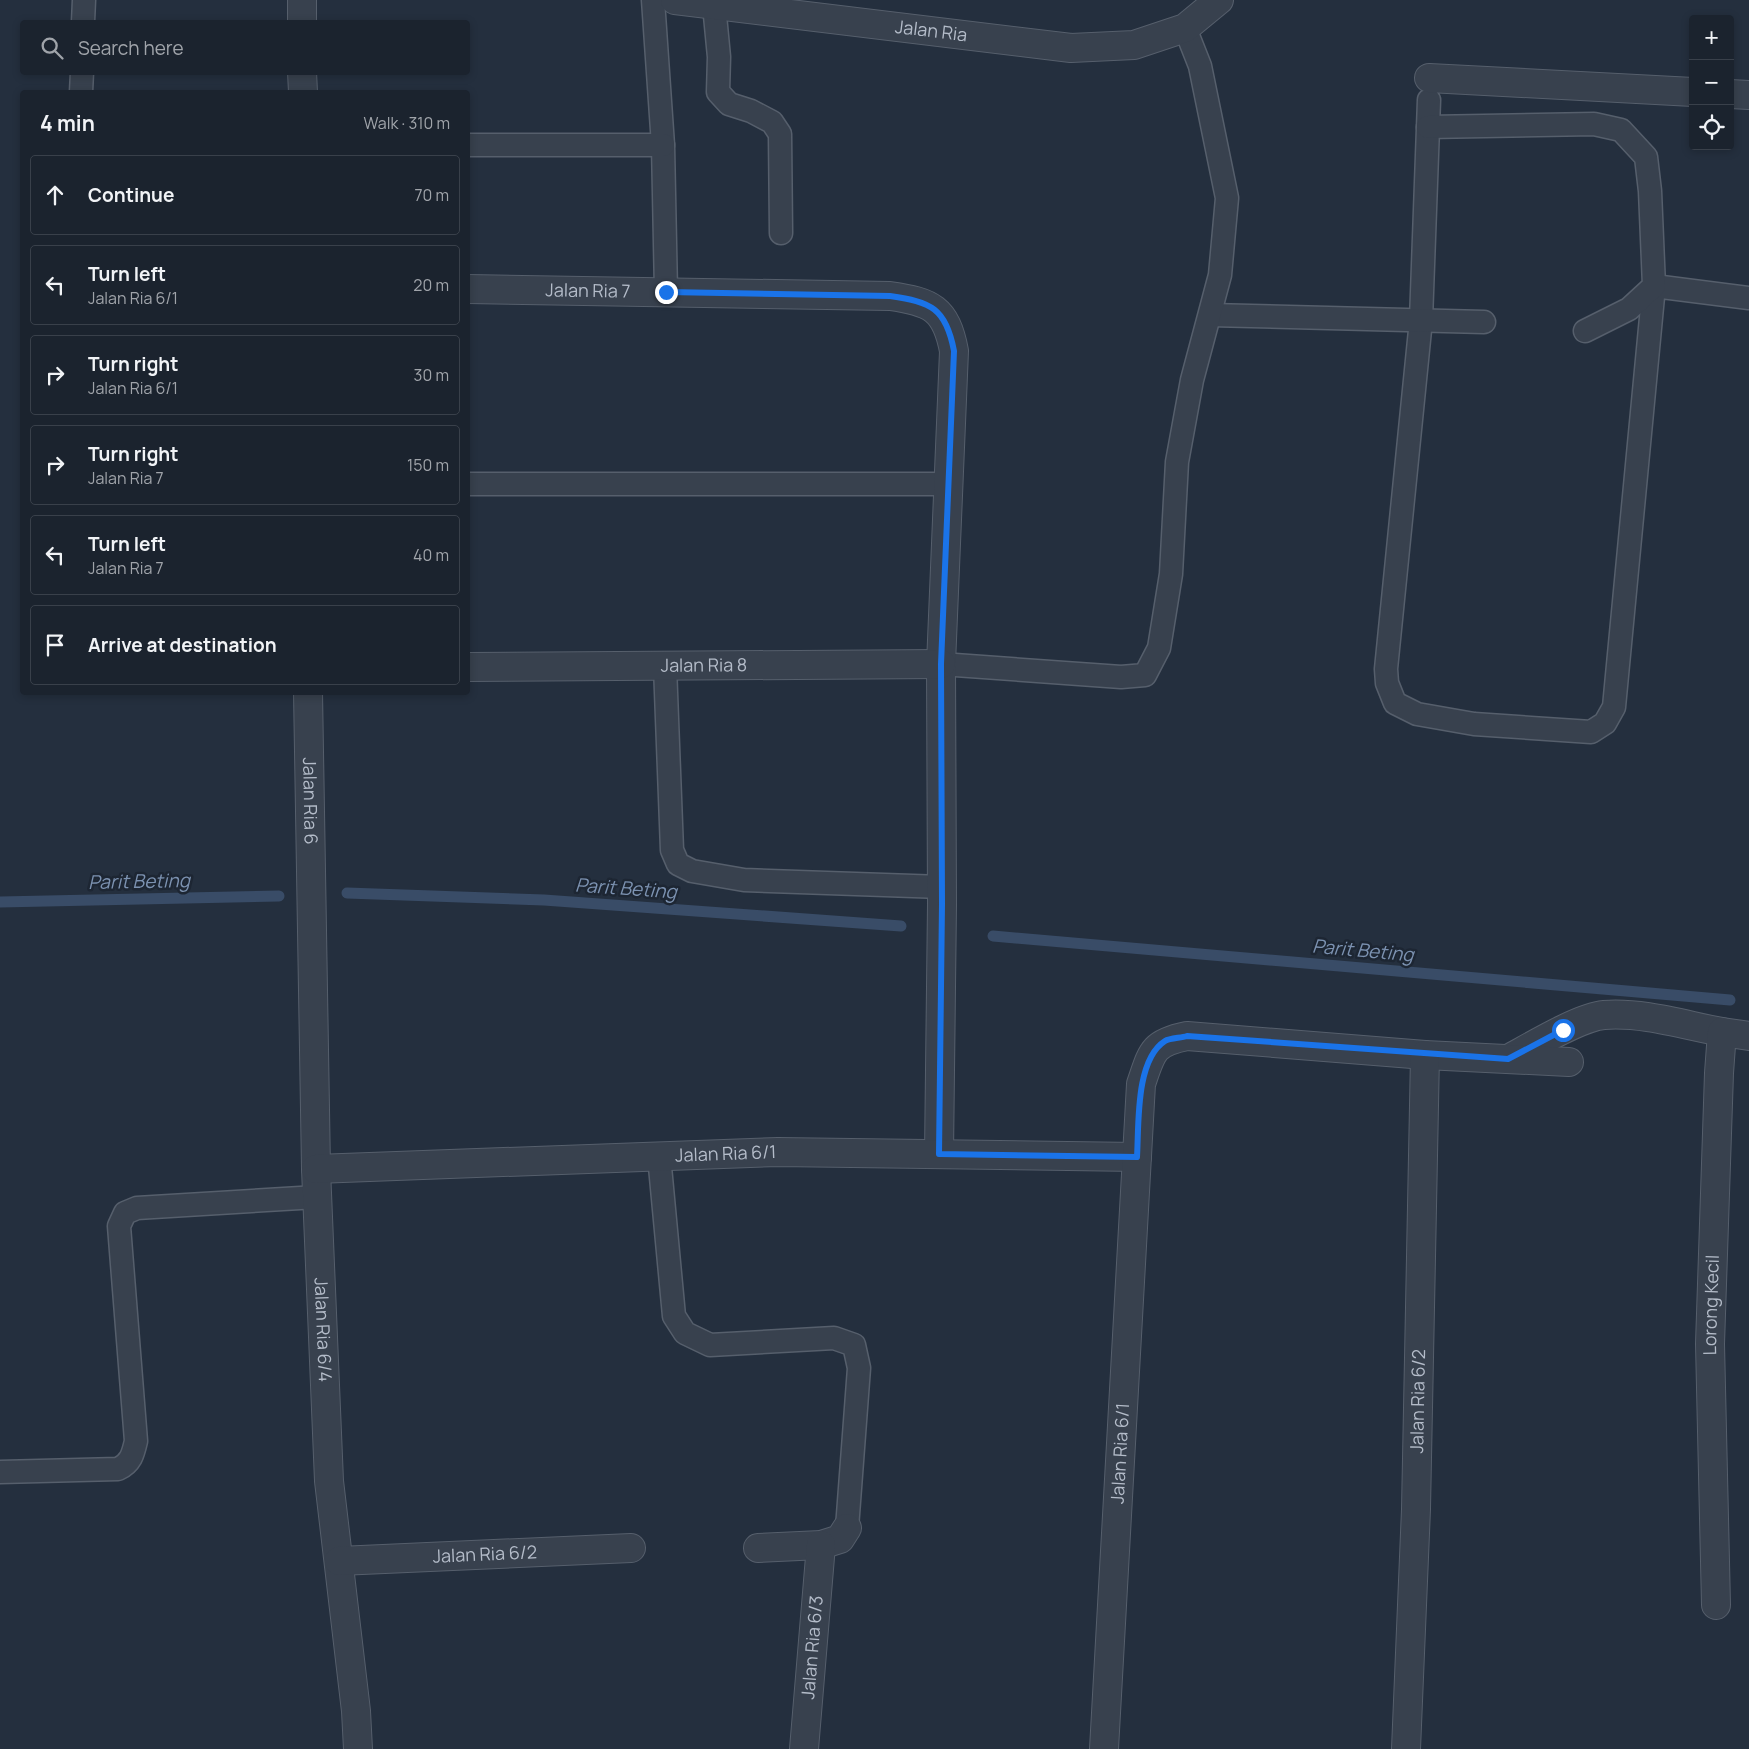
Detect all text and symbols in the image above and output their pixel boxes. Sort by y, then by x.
street label: Jalan Ria [894,14,969,46]
map controls [1689,15,1734,150]
button: + [1689,15,1734,60]
search box [20,20,470,75]
icon: search [38,34,66,62]
text: Search here [78,35,184,61]
button: − [1689,60,1734,105]
button: locate [1689,105,1734,150]
text: 4 min [40,109,95,137]
text: Walk · 310 m [364,112,450,134]
icon: ahead [41,181,69,209]
text: Continue [88,182,174,208]
text: 70 m [414,184,449,206]
text: Turn left [88,261,166,287]
icon: left [41,271,69,299]
text: 20 m [413,274,449,296]
street label: Jalan Ria 7 [545,277,631,303]
route end [655,281,678,304]
text: Jalan Ria 6/1 [88,287,178,309]
text: Turn right [88,351,178,377]
icon: right [41,361,69,389]
text: 30 m [414,364,449,386]
text: Jalan Ria 6/1 [88,377,178,399]
text: Turn right [88,441,178,467]
icon: right [41,451,69,479]
text: 150 m [407,454,449,476]
text: Jalan Ria 7 [88,467,164,489]
text: Turn left [88,531,166,557]
icon: left [41,541,69,569]
text: 40 m [413,544,449,566]
text: Jalan Ria 7 [88,557,164,579]
icon: arrive [41,631,69,659]
text: Arrive at destination [88,632,277,658]
street label: Jalan Ria 8 [661,652,747,677]
street label: Jalan Ria 6 [298,757,324,845]
water label: Parit Beting [88,867,192,895]
water label: Parit Beting [574,871,679,905]
water label: Parit Beting [1311,933,1416,968]
route start [1552,1019,1575,1042]
street label: Jalan Ria 6/1 [675,1139,777,1167]
street label: Lorong Kecil [1697,1254,1724,1356]
street label: Jalan Ria 6/4 [310,1277,338,1383]
street label: Jalan Ria 6/2 [1404,1349,1430,1454]
street label: Jalan Ria 6/1 [1105,1402,1134,1505]
street label: Jalan Ria 6/2 [432,1539,538,1568]
street label: Jalan Ria 6/3 [795,1594,828,1700]

